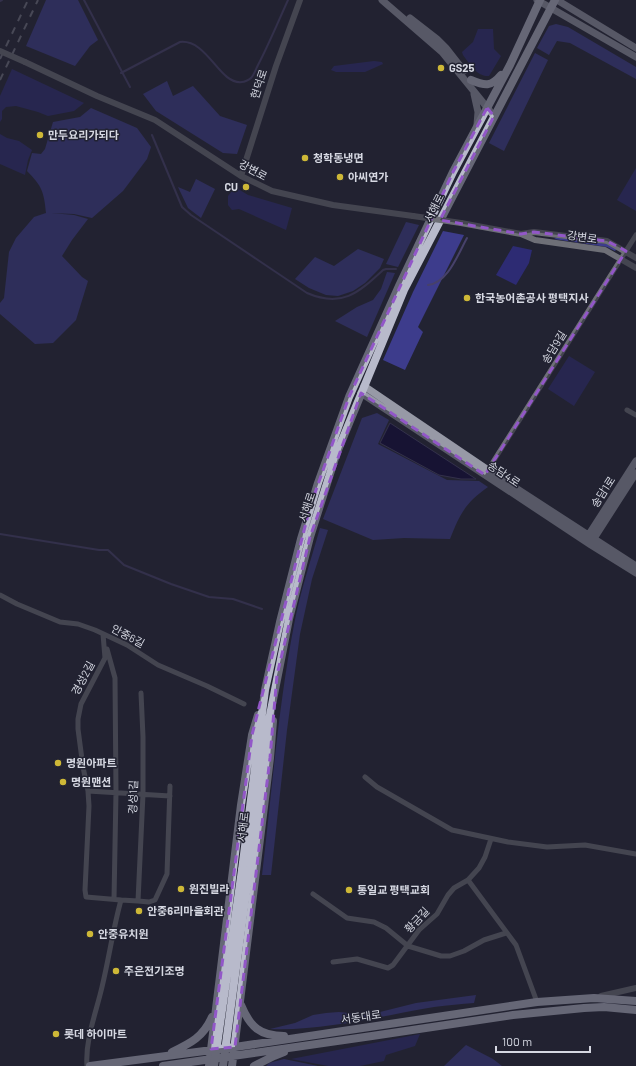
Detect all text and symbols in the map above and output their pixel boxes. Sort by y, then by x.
place label: GS25 [449,61,474,74]
marker: GS25 [436,63,446,73]
street label: 현덕로 [248,67,269,100]
place label: 만두요리가되다 [48,128,119,141]
marker: 만두요리가되다 [35,130,45,140]
place label: 청학동냉면 [313,151,364,164]
marker: 청학동냉면 [300,153,310,163]
street label: 강변로 [237,157,270,183]
place label: 아씨연가 [348,170,388,183]
marker: 아씨연가 [335,172,345,182]
place label: CU [224,180,238,193]
marker: CU [241,182,251,192]
street label: 서해로 [421,191,446,224]
street label: 강변로 [566,228,598,245]
place label: 한국농어촌공사 평택지사 [475,291,589,304]
marker: 한국농어촌공사 평택지사 [462,293,472,303]
street label: 송담9길 [539,328,569,365]
street label: 송담4로 [486,458,523,489]
street label: 송담1로 [588,474,617,510]
street label: 서해로 [296,490,317,523]
street label: 안중6길 [109,621,147,650]
street label: 경성2길 [68,659,97,697]
place label: 명원아파트 [66,756,117,769]
marker: 명원아파트 [53,758,63,768]
place label: 명원맨션 [71,775,111,788]
marker: 명원맨션 [58,777,68,787]
street label: 경성1길 [125,780,140,814]
street label: 서해로 [234,811,251,843]
place label: 원진빌라 [189,882,229,895]
place label: 통일교 평택교회 [357,883,430,896]
marker: 원진빌라 [176,884,186,894]
marker: 통일교 평택교회 [344,885,354,895]
place label: 안중6리마을회관 [147,904,224,917]
street label: 황금길 [402,904,432,935]
marker: 안중6리마을회관 [134,906,144,916]
place label: 안중유치원 [98,927,149,940]
marker: 안중유치원 [85,929,95,939]
place label: 주은전기조명 [124,964,185,977]
marker: 주은전기조명 [111,966,121,976]
street label: 서동대로 [340,1007,382,1026]
place label: 롯데 하이마트 [64,1027,127,1040]
scale bar [496,1028,590,1054]
marker: 롯데 하이마트 [51,1029,61,1039]
text: 100 m [502,1034,532,1048]

